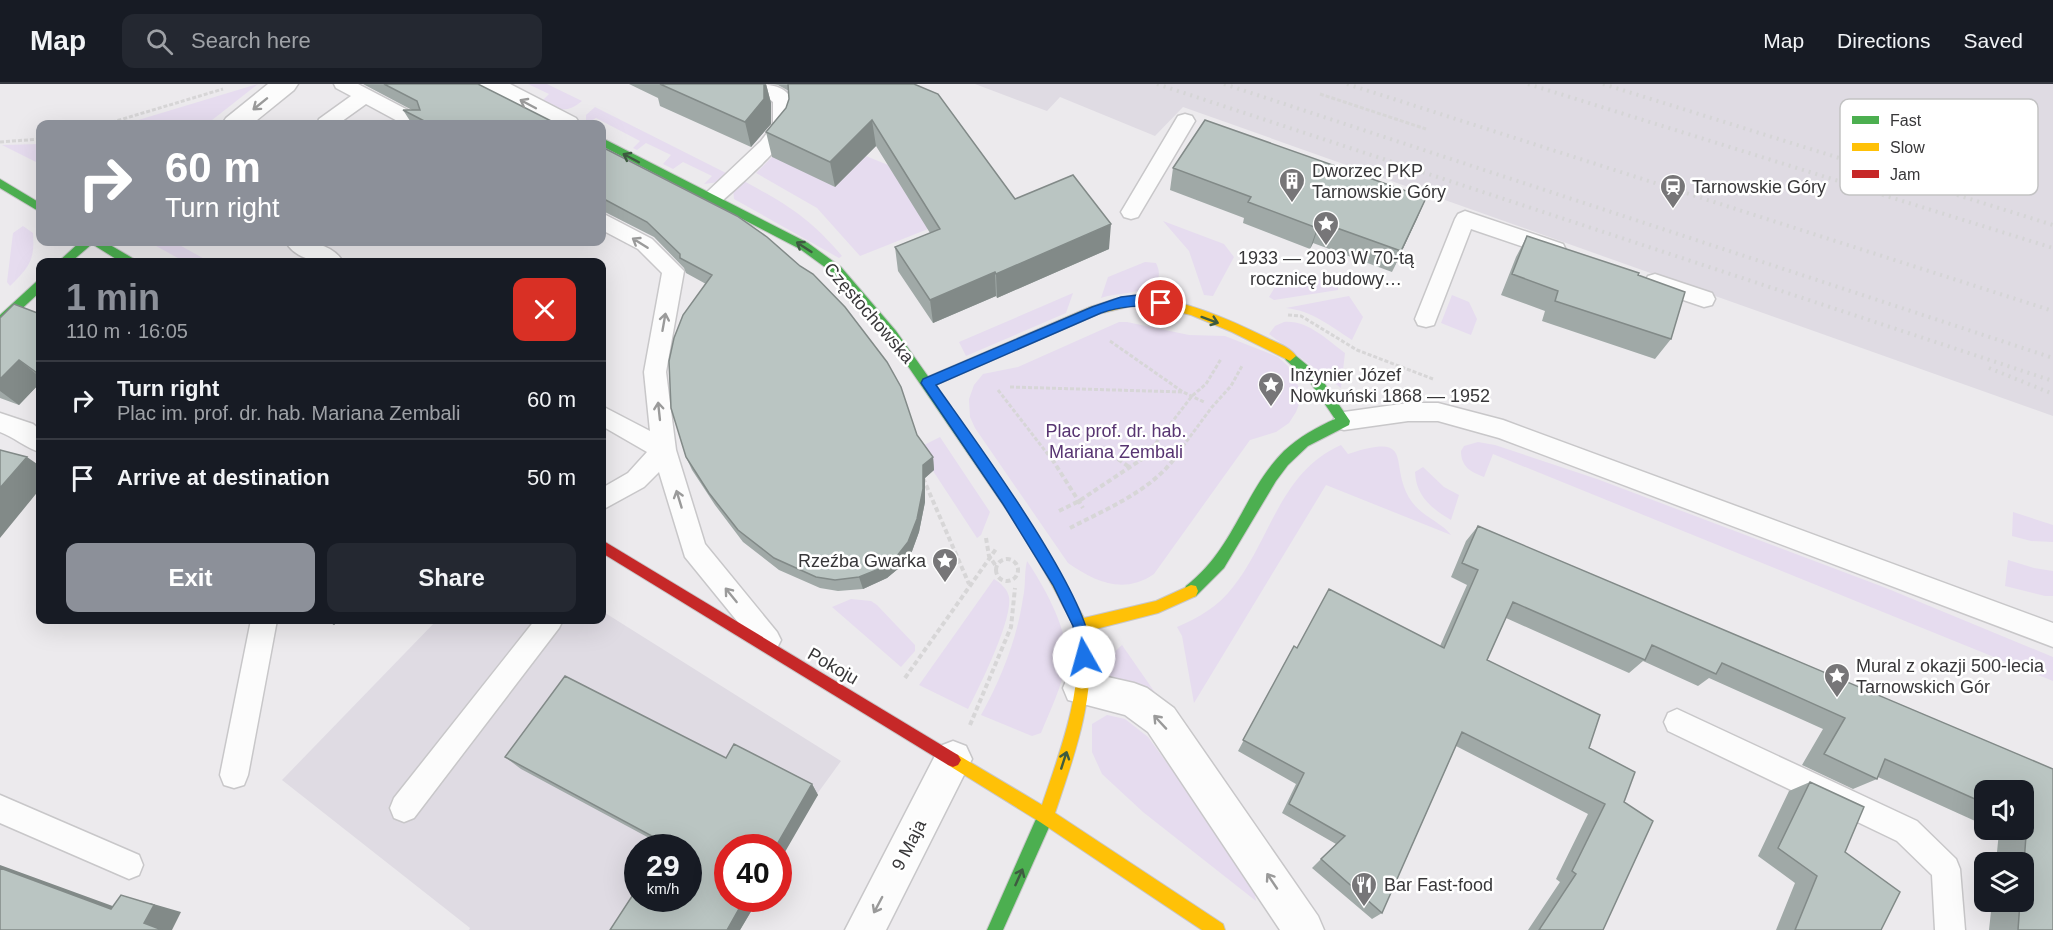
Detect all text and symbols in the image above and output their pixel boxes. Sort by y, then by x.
search box [122,14,542,68]
text: Map [30,25,86,56]
icon: search [143,25,176,58]
text: Search here [191,28,311,53]
text: Map [1763,29,1804,52]
text: Directions [1837,29,1930,52]
text: Saved [1963,29,2023,52]
one-way arrow [252,98,268,111]
one-way arrow [519,98,537,110]
legend [1840,99,2038,195]
text: Fast [1890,112,1922,129]
text: Slow [1890,139,1925,156]
icon: right [66,144,144,222]
text: 60 m [165,144,261,191]
one-way arrow [623,152,640,164]
place label: Dworzec PKP Tarnowskie Góry [1312,161,1446,202]
building icon: Dworzec PKP Tarnowskie Góry [1277,166,1307,204]
text: Jam [1890,166,1920,183]
station icon: Tarnowskie Góry [1658,172,1688,210]
place label: Tarnowskie Góry [1692,177,1826,197]
text: Turn right [165,193,280,223]
place icon: 1933 — 2003 W 70‐tą rocznicę budowy… [1311,209,1341,247]
one-way arrow [632,236,649,248]
one-way arrow [796,241,813,253]
place label: 1933 — 2003 W 70‐tą rocznicę budowy… [1238,248,1415,289]
street label: Częstochowska [820,259,919,368]
text: 1 min [66,277,160,318]
pin [1135,277,1186,328]
button: close [513,278,576,341]
icon: arrive [1144,286,1177,319]
one-way arrow [659,312,670,332]
one-way arrow [1200,316,1218,327]
text: 110 m · 16:05 [66,320,188,342]
place label: Inżynier Józef Nowkuński 1868 — 1952 [1290,365,1490,406]
place icon: Inżynier Józef Nowkuński 1868 — 1952 [1256,370,1286,408]
text: Turn right [117,376,219,401]
icon: right [66,384,99,417]
text: 60 m [527,387,576,412]
text: Plac im. prof. dr. hab. Mariana Zembali [117,402,460,424]
one-way arrow [653,402,664,421]
park label: Plac prof. dr. hab. Mariana Zembali [1045,421,1187,462]
icon: arrive [66,462,99,495]
text: Arrive at destination [117,465,330,490]
text: 50 m [527,465,576,490]
one-way arrow [673,490,684,509]
button: Exit [66,543,315,612]
button: Share [327,543,576,612]
place icon: Rzeźba Gwarka [930,546,960,584]
place label: Rzeźba Gwarka [798,551,927,571]
one-way arrow [725,587,738,603]
position arrow [1052,625,1116,689]
street label: Pokoju [804,644,862,688]
place label: Mural z okazji 500-lecia Tarnowskich Gór [1856,656,2045,697]
place icon: Mural z okazji 500-lecia Tarnowskich Gór [1822,661,1852,699]
one-way arrow [1153,714,1167,729]
one-way arrow [1060,751,1071,770]
map controls [1974,780,2034,912]
button: sound [1974,780,2034,840]
street label: 9 Maja [888,816,931,874]
speed limit sign: 40 [714,834,792,912]
text: 29 [646,849,680,882]
button: layers [1974,852,2034,912]
one-way arrow [1014,868,1026,886]
restaurant icon: Bar Fast-food [1349,870,1379,908]
one-way arrow [1265,873,1278,890]
place label: Bar Fast-food [1384,875,1493,895]
text: km/h [647,880,679,897]
one-way arrow [872,895,883,913]

